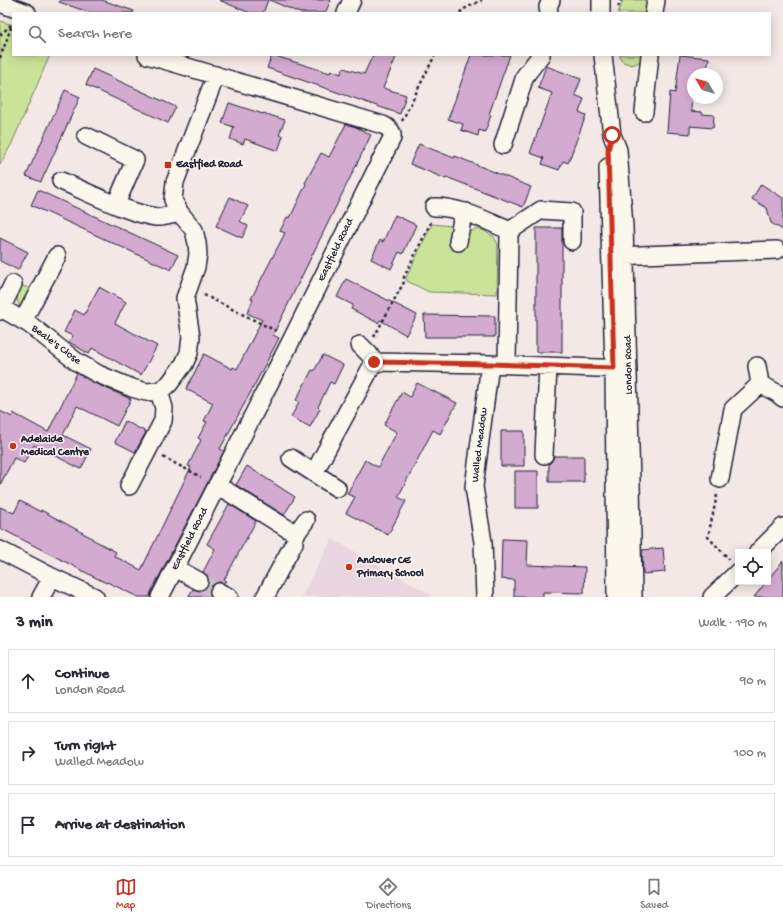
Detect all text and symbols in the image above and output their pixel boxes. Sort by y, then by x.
search box [12,12,771,56]
icon: search [26,23,48,45]
text: Search here [58,25,132,43]
north arrow [687,68,723,104]
route start [603,126,621,144]
place label: Eastfied Road [175,158,244,171]
marker: Eastfied Road [163,160,173,170]
street label: Eastfield Road [315,215,357,283]
street label: Beale's Close [28,322,83,368]
street label: London Road [622,334,636,395]
route end [365,353,383,371]
street label: Walled Meadow [469,407,491,483]
place label: Adelaide Medical Centre [20,434,90,459]
marker: Adelaide Medical Centre [8,441,18,451]
street label: Eastfield Road [168,504,212,572]
map controls [735,549,771,585]
button: locate [735,549,771,585]
place label: Andover CE Primary School [356,555,424,580]
marker: Andover CE Primary School [344,562,354,572]
text: 3 min [16,613,53,633]
text: Walk · 190 m [698,616,767,631]
text: Continue [55,665,109,683]
icon: ahead [17,670,39,692]
text: 90 m [740,674,766,689]
text: London Road [55,683,125,698]
text: Turn right [55,737,115,755]
icon: right [17,742,39,764]
text: 100 m [734,746,766,761]
text: Walled Meadow [55,755,144,770]
icon: arrive [17,814,39,836]
text: Arrive at destination [55,816,185,834]
tab: Map [115,876,137,912]
tab: Directions [366,876,411,912]
tab: Saved [640,876,668,912]

